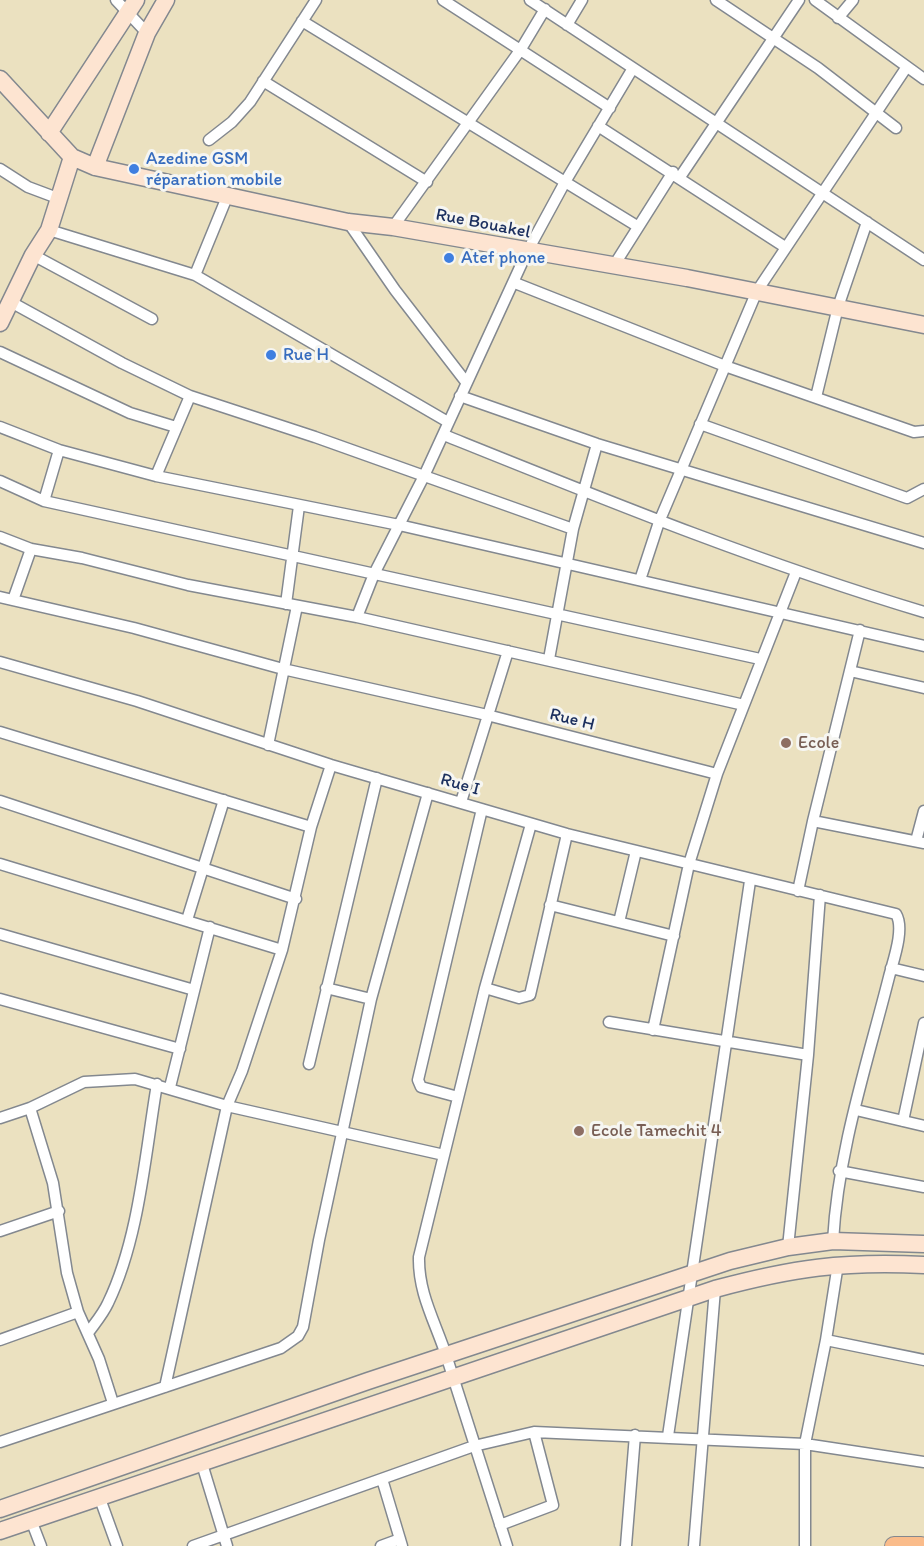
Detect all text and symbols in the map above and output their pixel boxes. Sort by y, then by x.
place label: Azedine GSM réparation mobile [146,148,282,190]
marker: Azedine GSM réparation mobile [127,162,141,176]
street label: Rue Bouakel [434,204,532,244]
place label: Atef phone [461,247,545,269]
marker: Atef phone [442,251,456,265]
place label: Rue H [283,344,329,366]
marker: Rue H [264,348,278,362]
street label: Rue H [547,704,597,736]
place label: Ecole [798,732,839,754]
marker: Ecole [779,736,793,750]
street label: Rue I [438,769,482,801]
place label: Ecole Tamechit 4 [591,1120,722,1142]
marker: Ecole Tamechit 4 [572,1124,586,1138]

